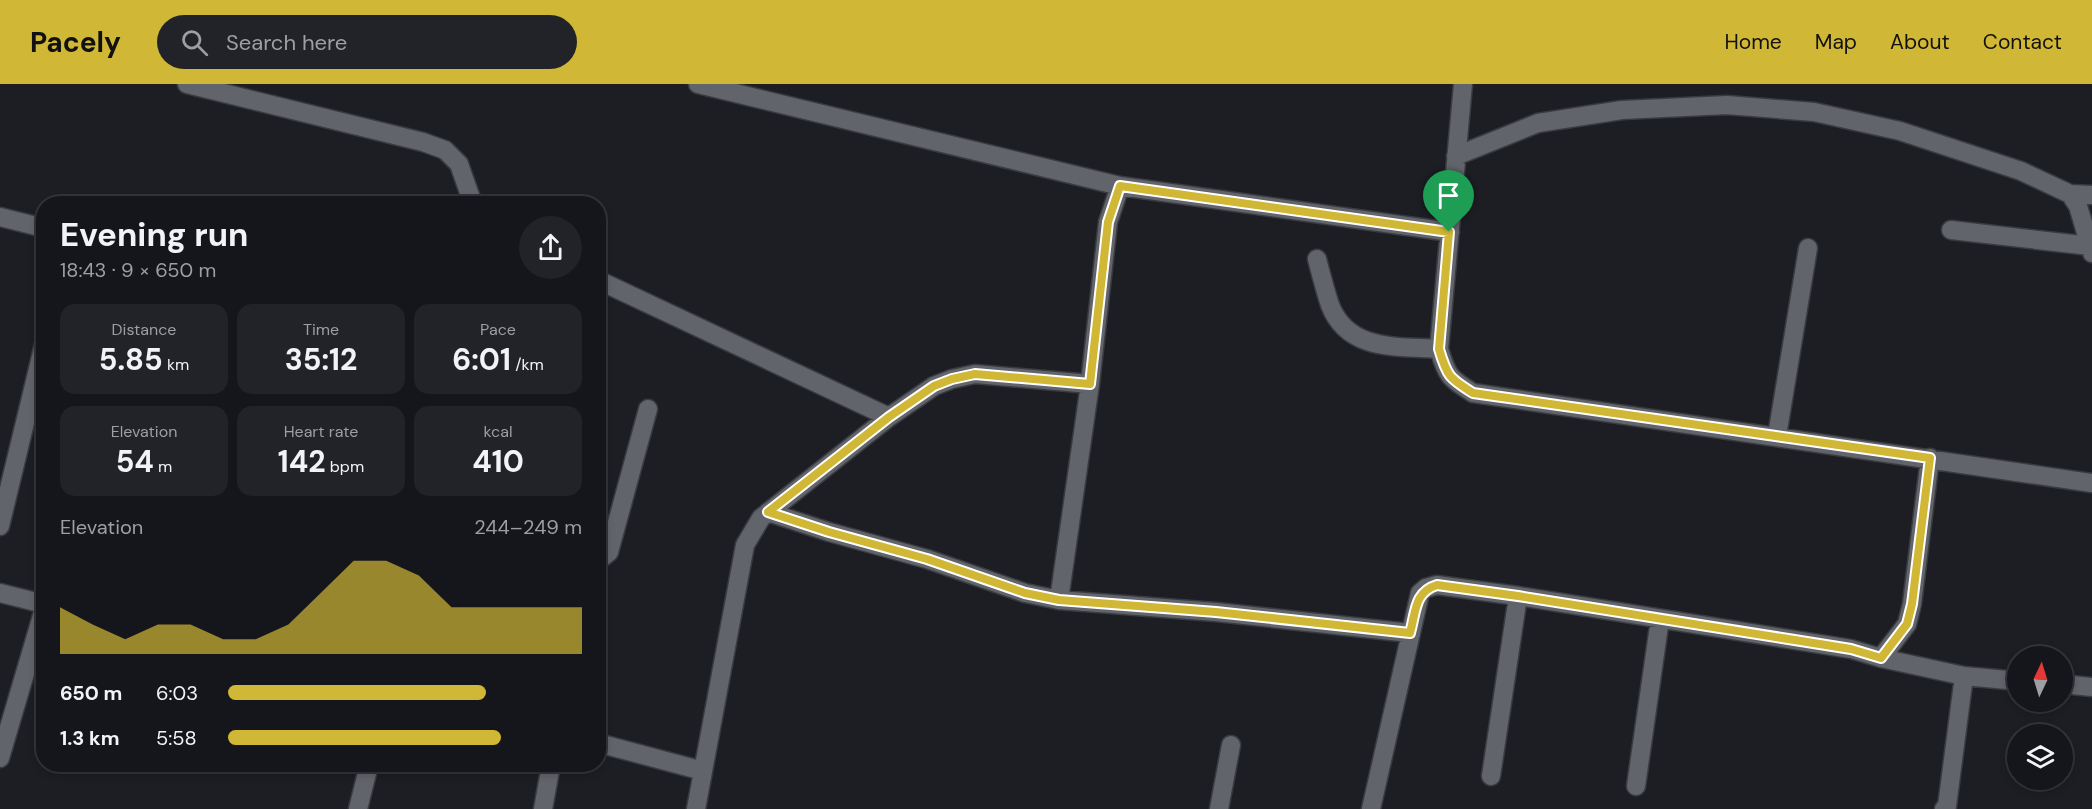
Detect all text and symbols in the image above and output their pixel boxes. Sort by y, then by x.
search box [157,15,577,69]
text: Pacely [30,24,121,61]
icon: search [178,26,211,59]
text: Search here [226,28,347,57]
text: Home [1724,28,1782,56]
text: Map [1815,28,1857,56]
text: About [1890,28,1950,56]
text: Contact [1983,28,2062,56]
pin [1423,170,1474,232]
icon: arrive [1432,179,1465,212]
text: Evening run [60,213,248,256]
button: share [519,216,582,279]
text: 18:43 · 9 × 650 m [60,257,216,283]
text: Distance [112,319,176,340]
text: Time [303,319,339,340]
text: Pace [480,319,516,340]
text: 5.85 [99,340,163,379]
text: 35:12 [285,340,357,379]
text: 6:01 [452,340,511,379]
text: km [163,354,189,375]
text: /km [511,354,544,375]
text: Elevation [111,421,177,442]
text: Heart rate [284,421,358,442]
text: kcal [484,421,512,442]
text: 54 [116,442,154,481]
text: 142 [278,442,326,481]
text: 410 [472,442,524,481]
text: m [154,456,172,477]
text: bpm [326,456,364,477]
text: Elevation [60,514,143,540]
text: 244–249 m [474,514,582,540]
north arrow [2007,646,2073,712]
map controls [2007,646,2073,790]
text: 650 m [60,680,122,706]
text: 6:03 [156,680,198,706]
button: layers [2007,724,2073,790]
text: 1.3 km [60,725,119,751]
text: 5:58 [156,725,197,751]

